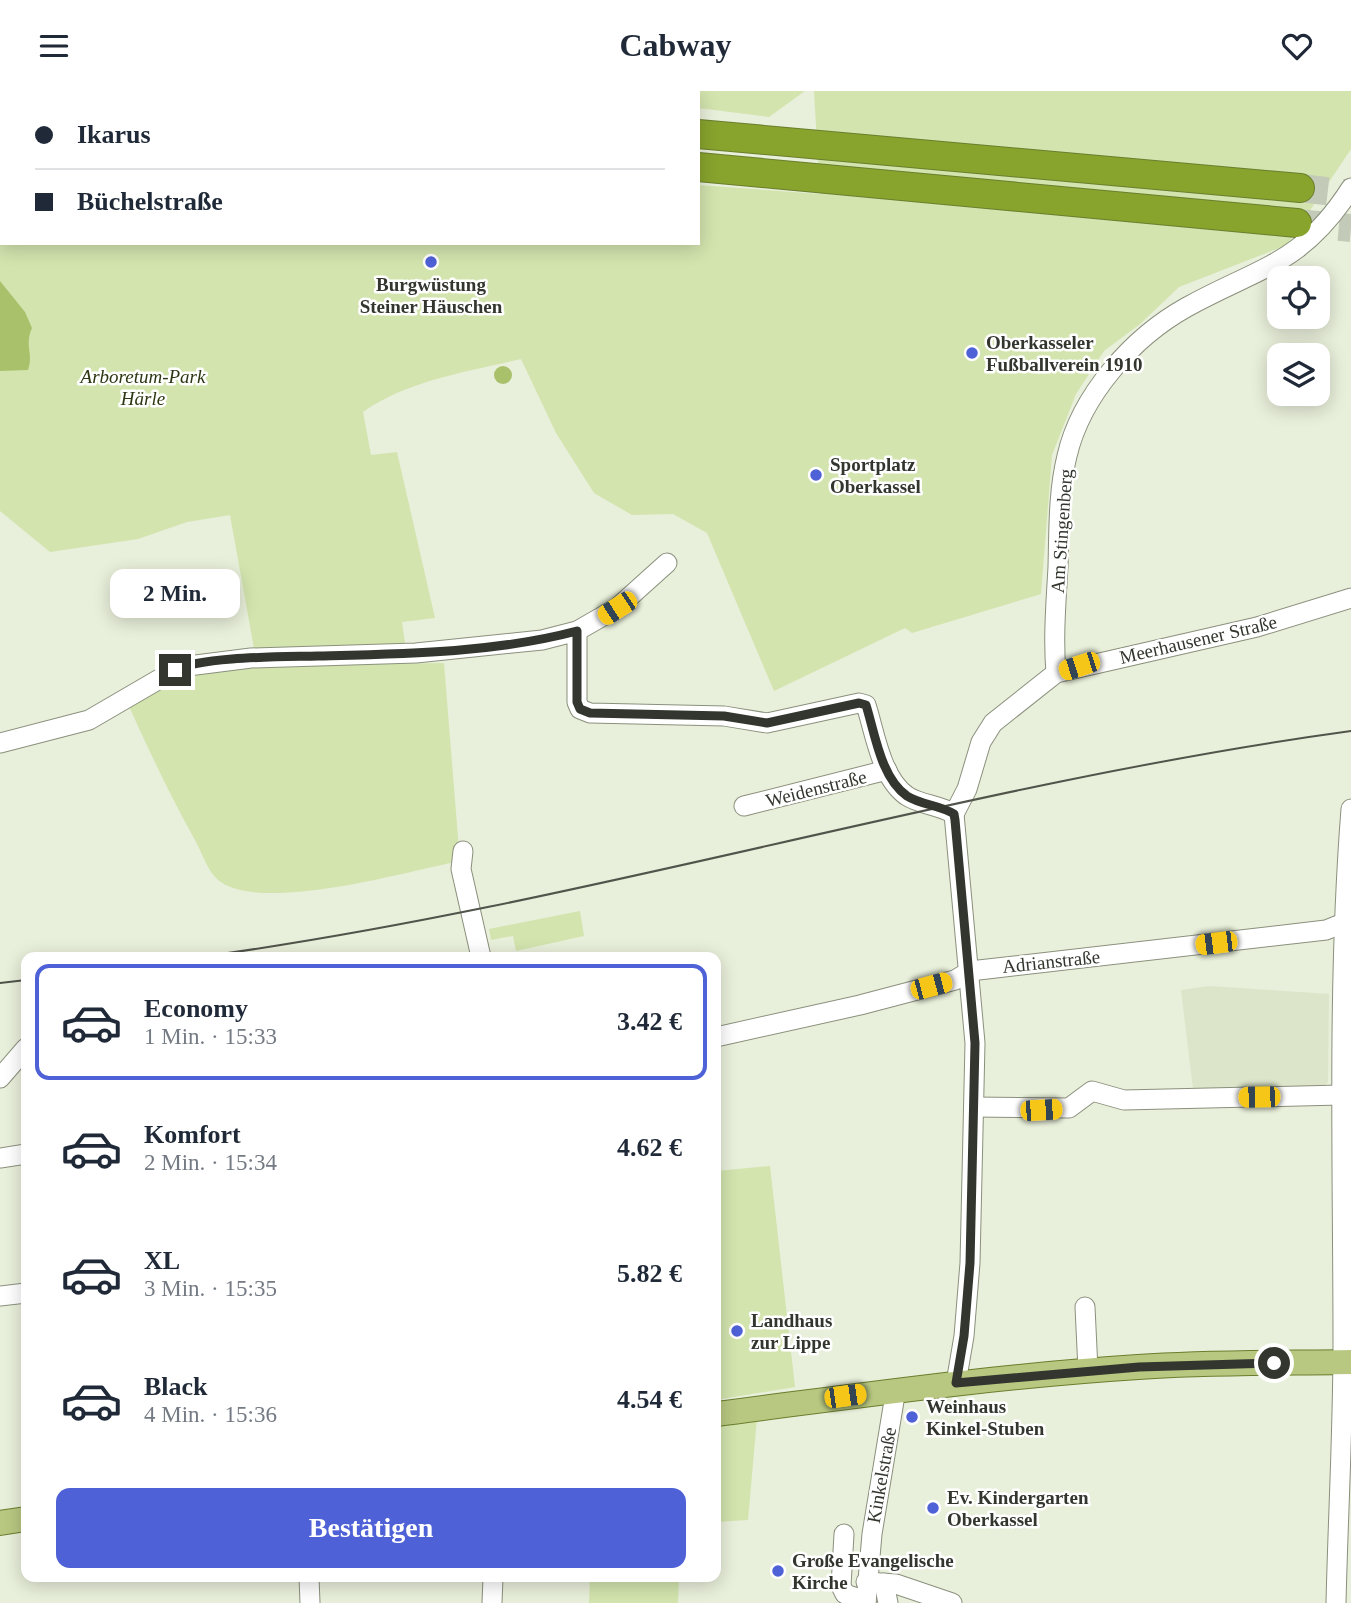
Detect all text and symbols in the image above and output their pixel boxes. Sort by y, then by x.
icon: menu [35,27,73,65]
text: Cabway [619,27,732,63]
icon: heart [1278,27,1316,65]
text: Ikarus [77,120,151,149]
text: Büchelstraße [77,187,223,216]
marker: Burgwüstung Steiner Häuschen [423,254,439,270]
map controls [1267,266,1330,406]
button: locate [1267,266,1330,329]
place label: Burgwüstung Steiner Häuschen [360,274,503,317]
place label: Oberkasseler Fußballverein 1910 [986,332,1142,375]
button: layers [1267,343,1330,406]
marker: Oberkasseler Fußballverein 1910 [964,345,980,361]
park label: Arboretum-Park Härle [79,366,206,409]
place label: Sportplatz Oberkassel [830,454,921,497]
marker: Sportplatz Oberkassel [808,467,824,483]
street label: Am Stingenberg [1047,468,1076,594]
callout: 2 Min. [110,568,240,617]
text: 2 Min. [143,581,207,606]
car [594,588,641,628]
street label: Meerhausener Straße [1117,611,1279,668]
car [1056,650,1103,682]
route end [159,654,191,686]
street label: Weidenstraße [764,766,869,811]
car [1194,930,1239,956]
street label: Adrianstraße [1001,946,1101,977]
car [908,970,955,1002]
icon: car [60,991,123,1054]
text: Economy [144,994,248,1023]
text: 3.42 € [617,1007,682,1036]
text: 1 Min. · 15:33 [144,1024,277,1049]
car [1238,1086,1281,1108]
car [1020,1098,1063,1122]
icon: car [60,1117,123,1180]
text: Komfort [144,1120,241,1149]
text: 4.62 € [617,1133,682,1162]
text: 2 Min. · 15:34 [144,1150,277,1175]
icon: car [60,1243,123,1306]
text: XL [144,1246,180,1275]
text: 5.82 € [617,1259,682,1288]
text: 3 Min. · 15:35 [144,1276,277,1301]
place label: Landhaus zur Lippe [751,1310,832,1353]
marker: Landhaus zur Lippe [729,1323,745,1339]
route start [1258,1347,1290,1379]
icon: car [60,1369,123,1432]
text: Black [144,1372,208,1401]
car [823,1383,868,1409]
text: 4.54 € [617,1385,682,1414]
place label: Weinhaus Kinkel-Stuben [926,1396,1045,1439]
text: 4 Min. · 15:36 [144,1402,277,1427]
marker: Weinhaus Kinkel-Stuben [904,1409,920,1425]
street label: Kinkelstraße [863,1425,900,1525]
place label: Ev. Kindergarten Oberkassel [947,1487,1089,1530]
button: Bestätigen [56,1488,686,1568]
marker: Ev. Kindergarten Oberkassel [925,1500,941,1516]
place label: Große Evangelische Kirche [792,1550,954,1593]
marker: Große Evangelische Kirche [770,1563,786,1579]

